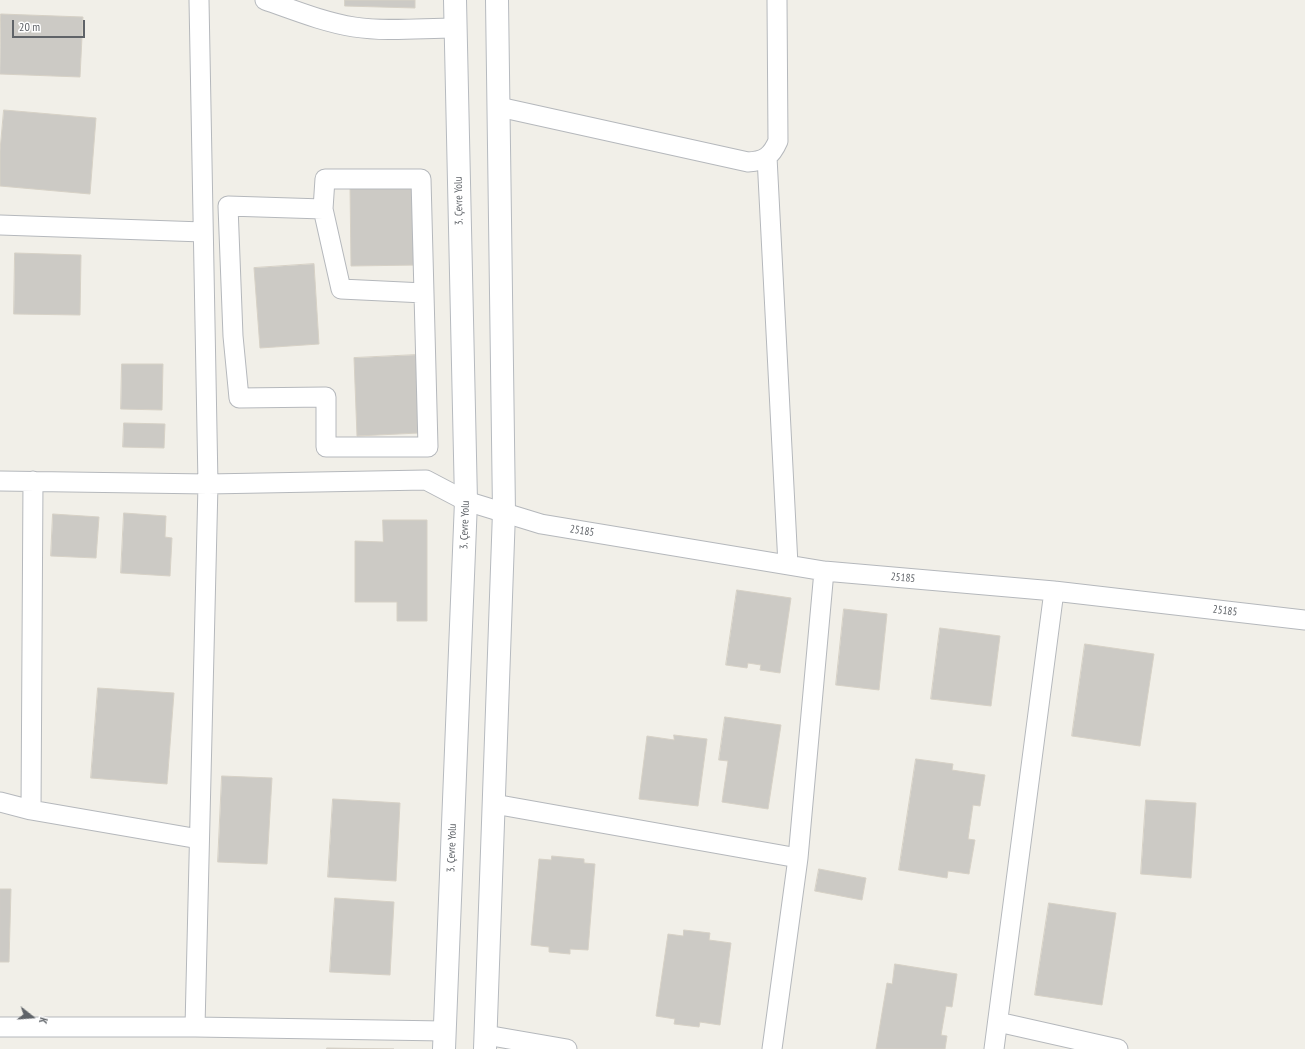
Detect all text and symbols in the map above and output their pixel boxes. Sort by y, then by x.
scale bar [14,12,87,38]
text: 20 m [19,19,40,34]
street label: 3. Çevre Yolu [452,176,466,226]
street label: 3. Çevre Yolu [458,500,472,550]
street label: 25185 [569,523,595,539]
street label: 25185 [890,570,916,586]
street label: 25185 [1212,603,1238,619]
street label: 3. Çevre Yolu [445,823,459,873]
north arrow [12,997,52,1037]
text: K [36,1016,51,1025]

